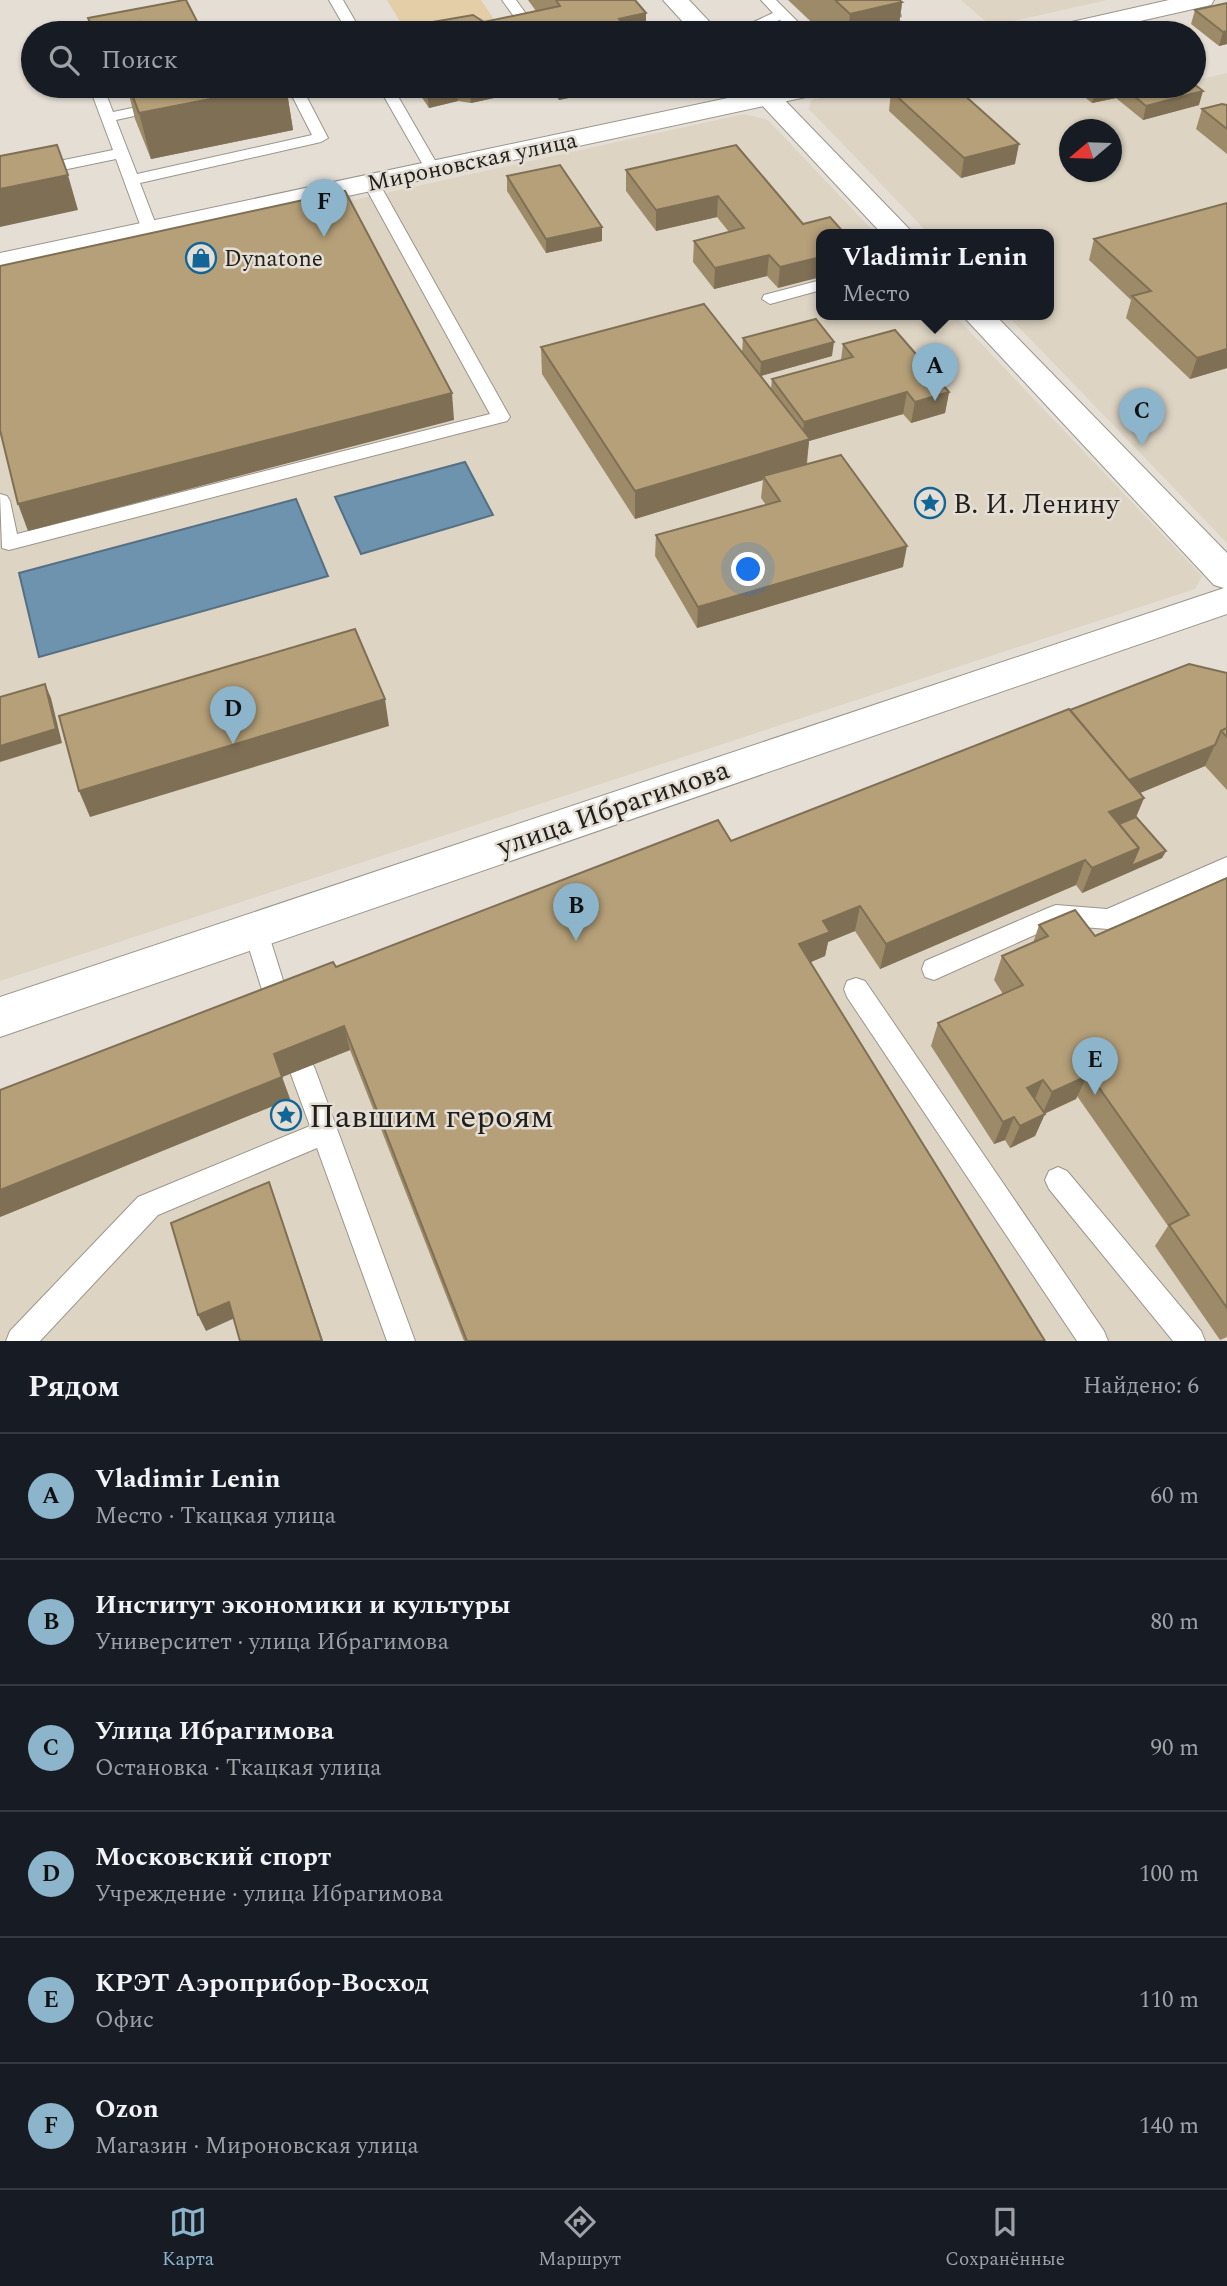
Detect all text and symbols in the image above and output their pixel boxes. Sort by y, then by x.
search box [21,21,1206,98]
text: Поиск [101,40,178,80]
icon: search [45,41,83,79]
north arrow [1059,119,1122,182]
street label: Мироновская улица [364,123,581,202]
pin: F [301,179,347,237]
popup [816,229,1054,320]
text: Vladimir Lenin [842,237,1028,277]
shop icon: Dynatone [184,241,218,275]
place label: Dynatone [224,242,323,277]
text: Место [842,277,910,312]
pin: A [912,343,958,401]
pin: C [1119,388,1165,446]
place label: В. И. Ленину [953,483,1121,526]
place icon: В. И. Ленину [913,486,947,520]
your location [731,552,765,586]
pin: D [210,686,256,744]
street label: улица Ибрагимова [491,748,736,869]
pin: B [553,883,599,941]
pin: E [1072,1037,1118,1095]
place label: Павшим героям [309,1092,554,1142]
place icon: Павшим героям [269,1098,303,1132]
text: Рядом [28,1364,120,1410]
text: Найдено: 6 [1083,1369,1199,1404]
text: Vladimir Lenin [95,1459,281,1499]
text: A [42,1479,60,1514]
text: 60 m [1150,1479,1199,1514]
text: Место · Ткацкая улица [95,1499,336,1534]
text: Институт экономики и культуры [95,1585,511,1625]
text: B [43,1605,59,1640]
text: 80 m [1150,1605,1199,1640]
text: Университет · улица Ибрагимова [95,1625,449,1660]
text: Улица Ибрагимова [95,1711,334,1751]
text: C [43,1731,59,1766]
text: 90 m [1150,1731,1199,1766]
text: Остановка · Ткацкая улица [95,1751,381,1786]
text: Московский спорт [95,1837,331,1877]
text: D [42,1857,60,1892]
text: 100 m [1139,1857,1199,1892]
text: Учреждение · улица Ибрагимова [95,1877,443,1912]
text: КРЭТ Аэроприбор-Восход [95,1963,429,2003]
text: E [43,1983,59,2018]
text: 110 m [1139,1983,1199,2018]
text: Офис [95,2003,154,2038]
text: Ozon [95,2089,159,2129]
text: F [44,2109,58,2144]
text: 140 m [1139,2109,1199,2144]
text: Магазин · Мироновская улица [95,2129,419,2164]
tab: Карта [162,2203,214,2274]
tab: Маршрут [538,2203,621,2274]
tab: Сохранённые [945,2203,1065,2274]

